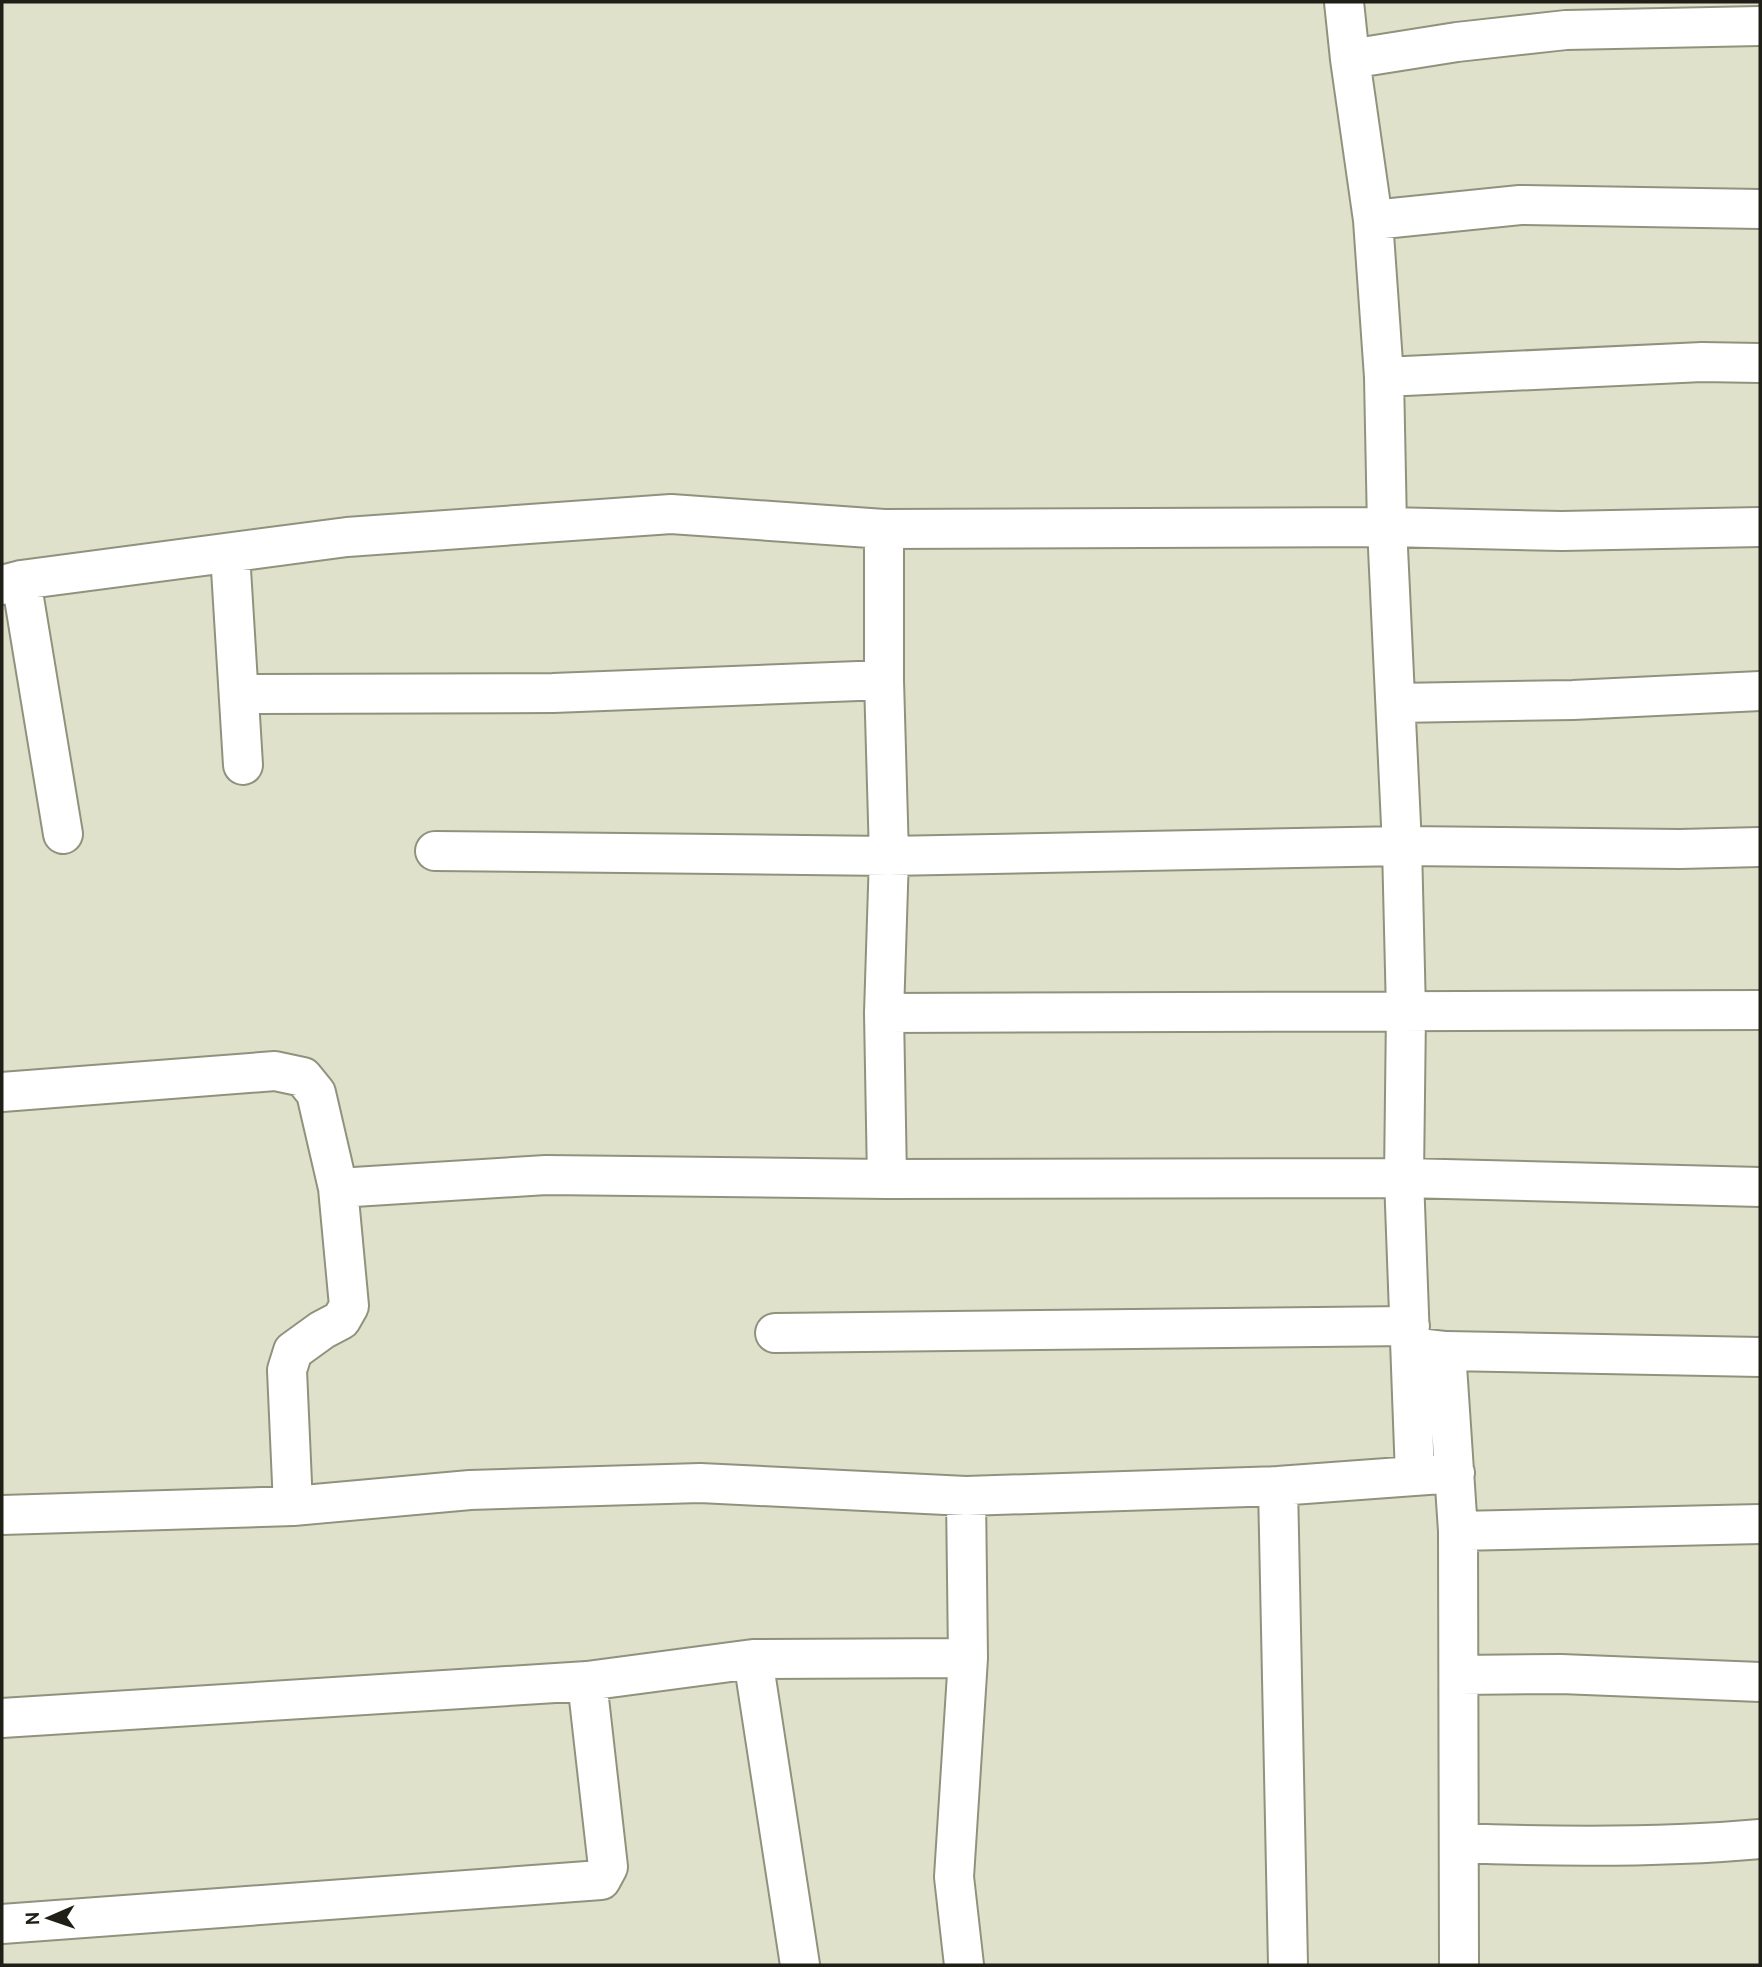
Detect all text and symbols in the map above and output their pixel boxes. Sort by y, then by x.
north arrow [14,1883,84,1953]
text: N [21,1911,44,1926]

